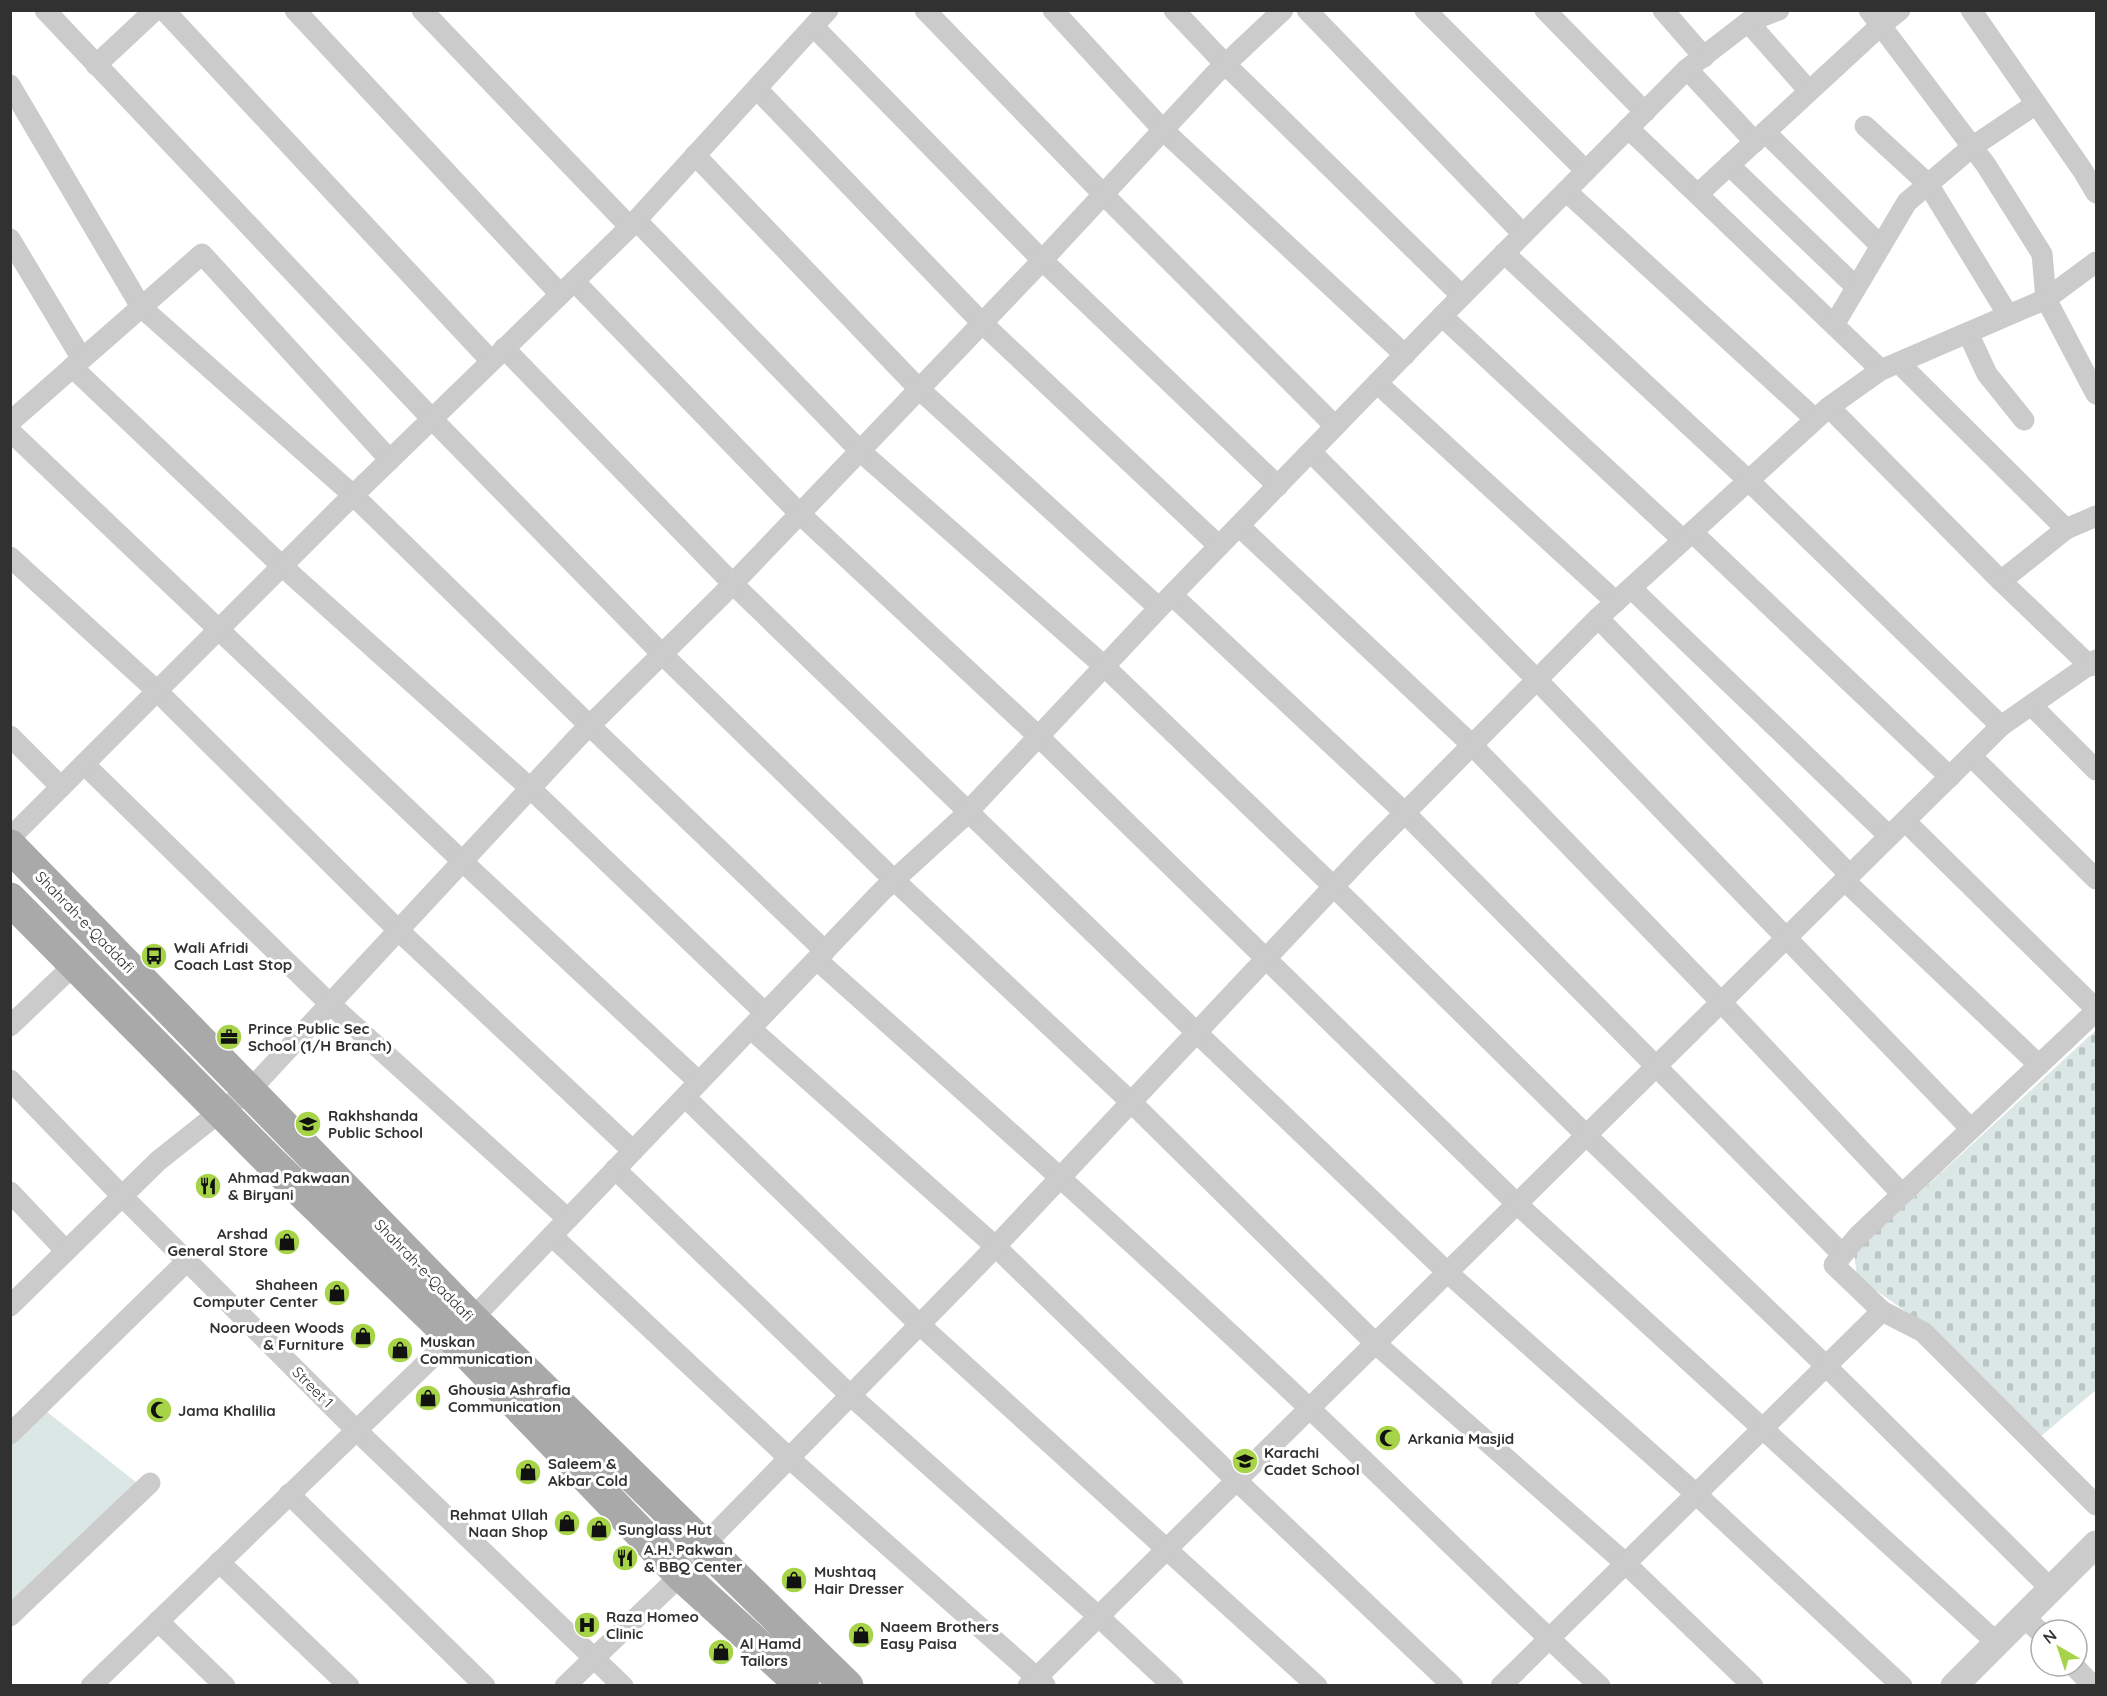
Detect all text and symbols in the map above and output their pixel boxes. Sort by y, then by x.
street label: Shahrah-e-Qaddafi [31,867,139,977]
place label: Wali Afridi Coach Last Stop [174,938,292,974]
bus stop icon: Wali Afridi Coach Last Stop [139,941,169,971]
place label: Prince Public Sec School (1/H Branch) [248,1019,392,1055]
office icon: Prince Public Sec School (1/H Branch) [214,1022,244,1052]
place label: Rakhshanda Public School [328,1106,423,1142]
school or university icon: Rakhshanda Public School [293,1109,323,1139]
place label: Ahmad Pakwaan & Biryani [228,1168,350,1204]
restaurant icon: Ahmad Pakwaan & Biryani [193,1171,223,1201]
street label: Shahrah-e-Qaddafi [370,1215,478,1325]
place label: Arshad General Store [168,1224,268,1260]
shop icon: Arshad General Store [272,1227,302,1257]
place label: Shaheen Computer Center [193,1275,318,1311]
shop icon: Shaheen Computer Center [322,1278,352,1308]
place label: Noorudeen Woods & Furniture [209,1318,344,1354]
shop icon: Noorudeen Woods & Furniture [348,1321,378,1351]
place label: Muskan Communication [420,1332,533,1368]
shop icon: Muskan Communication [385,1335,415,1365]
street label: Street 1 [288,1362,338,1412]
place label: Ghousia Ashrafia Communication [448,1380,571,1416]
shop icon: Ghousia Ashrafia Communication [413,1383,443,1413]
mosque icon: Jama Khalilia [144,1395,174,1425]
place label: Jama Khalilia [178,1401,276,1420]
mosque icon: Arkania Masjid [1373,1423,1403,1453]
place label: Arkania Masjid [1408,1429,1514,1448]
place label: Karachi Cadet School [1264,1443,1360,1479]
school or university icon: Karachi Cadet School [1230,1446,1260,1476]
place label: Saleem & Akbar Cold [548,1454,628,1490]
shop icon: Saleem & Akbar Cold [513,1457,543,1487]
place label: Rehmat Ullah Naan Shop [450,1505,548,1541]
shop icon: Rehmat Ullah Naan Shop [552,1508,582,1538]
shop icon: Sunglass Hut [584,1514,614,1544]
place label: Sunglass Hut [618,1520,712,1539]
place label: A.H. Pakwan & BBQ Center [644,1540,743,1576]
restaurant icon: A.H. Pakwan & BBQ Center [610,1543,640,1573]
place label: Mushtaq Hair Dresser [814,1562,905,1598]
shop icon: Mushtaq Hair Dresser [779,1565,809,1595]
place label: Raza Homeo Clinic [606,1607,699,1643]
hospital icon: Raza Homeo Clinic [572,1610,602,1640]
place label: Naeem Brothers Easy Paisa [880,1617,999,1653]
north arrow [2029,1618,2089,1678]
shop icon: Naeem Brothers Easy Paisa [846,1620,876,1650]
text: N [2039,1625,2060,1648]
place label: Al Hamd Tailors [740,1634,801,1670]
shop icon: Al Hamd Tailors [706,1637,736,1667]

